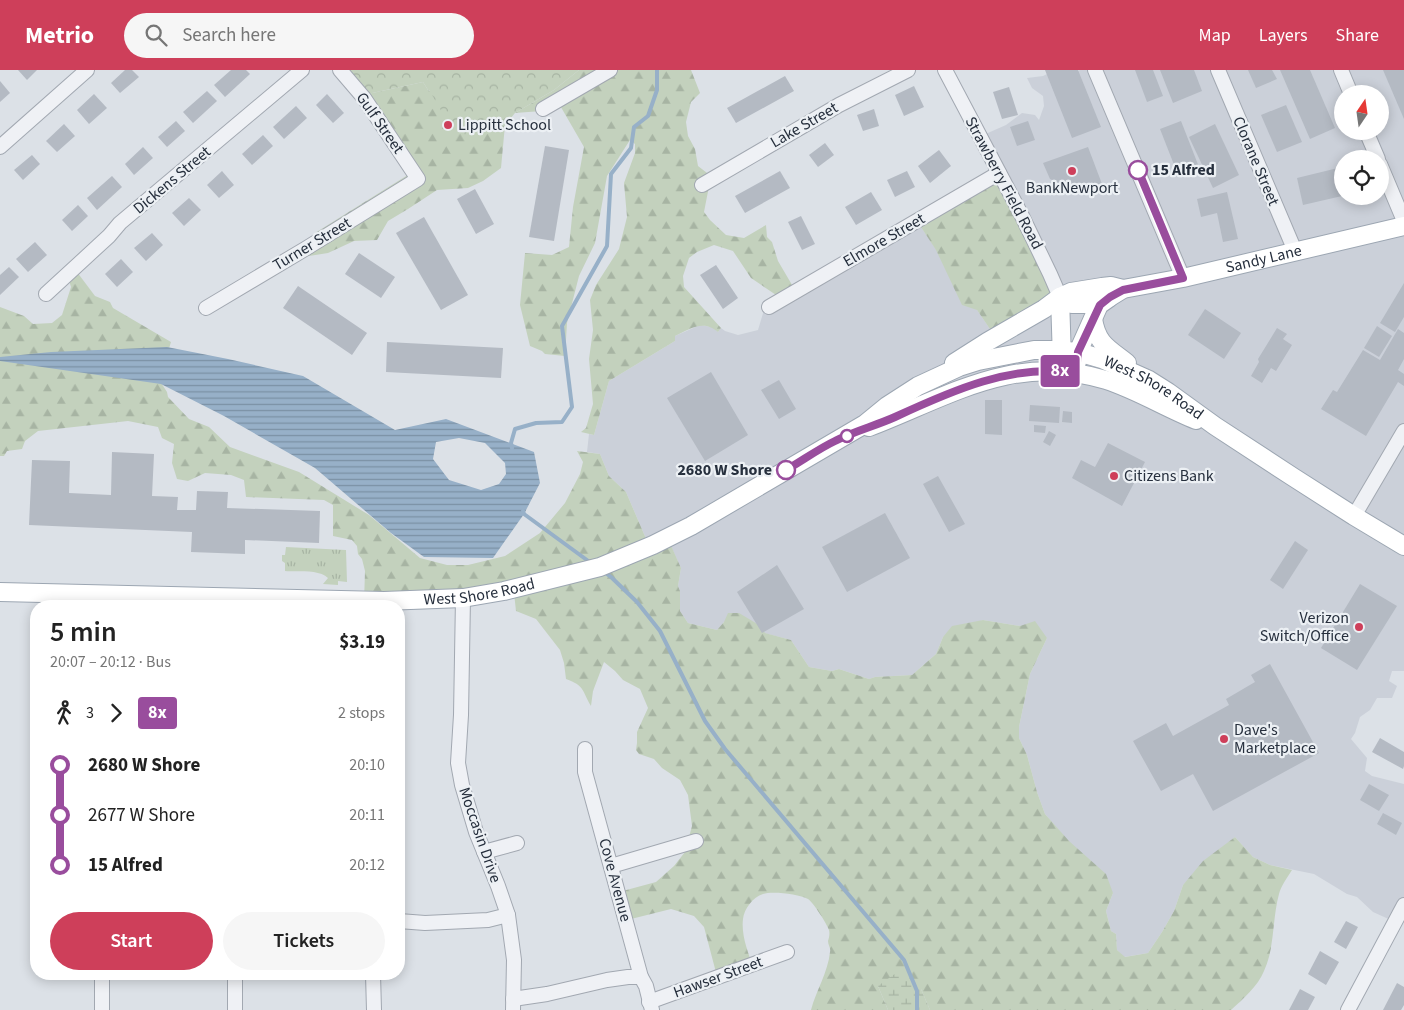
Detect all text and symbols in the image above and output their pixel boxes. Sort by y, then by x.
search box [124,13,474,58]
text: Metrio [25,18,94,53]
icon: search [142,21,170,49]
text: Search here [182,22,276,49]
text: Map [1199,23,1231,48]
text: Layers [1259,23,1308,48]
text: Share [1336,23,1379,48]
north arrow [1334,85,1389,140]
map controls [1334,85,1389,205]
street label: Gulf Street [351,88,410,159]
street label: Lake Street [766,97,842,153]
street label: Strawberry Field Road [960,113,1048,253]
street label: Clorane Street [1227,113,1285,210]
place label: Lippitt School [458,114,551,136]
marker: Lippitt School [442,119,454,131]
street label: Dickens Street [128,141,216,219]
button: locate [1334,150,1389,205]
place label: 15 Alfred [1152,159,1215,181]
marker: 15 Alfred [1128,160,1148,180]
marker: BankNewport [1066,165,1078,177]
place label: BankNewport [1026,177,1119,199]
street label: Elmore Street [839,207,929,272]
street label: Turner Street [269,212,356,276]
street label: Sandy Lane [1223,239,1304,279]
street label: West Shore Road [1100,350,1208,425]
line badge: 8x [1038,355,1082,387]
text: 8x [1051,358,1069,383]
unlabelled marker [840,429,854,443]
place label: 2680 W Shore [677,459,772,481]
marker: 2680 W Shore [776,460,796,480]
place label: Citizens Bank [1124,465,1214,487]
marker: Citizens Bank [1108,470,1120,482]
street label: West Shore Road [423,573,537,610]
place label: Verizon Switch/Office [1260,607,1349,647]
text: 5 min [50,612,117,652]
marker: Verizon Switch/Office [1353,621,1365,633]
text: $3.19 [339,629,385,656]
text: 20:07 – 20:12 · Bus [50,651,171,673]
icon: walk [50,699,78,727]
icon: forward [102,699,130,727]
text: 8x [148,700,167,725]
text: 3 [86,702,94,724]
text: 2 stops [338,702,385,724]
place label: Dave's Marketplace [1234,719,1316,759]
marker: Dave's Marketplace [1218,733,1230,745]
text: 2680 W Shore [88,752,200,779]
text: 20:10 [349,754,385,776]
street label: Moccasin Drive [453,784,507,886]
text: 2677 W Shore [88,802,195,829]
text: 20:11 [349,804,385,826]
street label: Cove Avenue [593,836,637,924]
text: 15 Alfred [88,852,163,879]
text: 20:12 [349,854,385,876]
button: Start [50,912,213,970]
button: Tickets [223,912,385,970]
street label: Hawser Street [670,950,766,1003]

